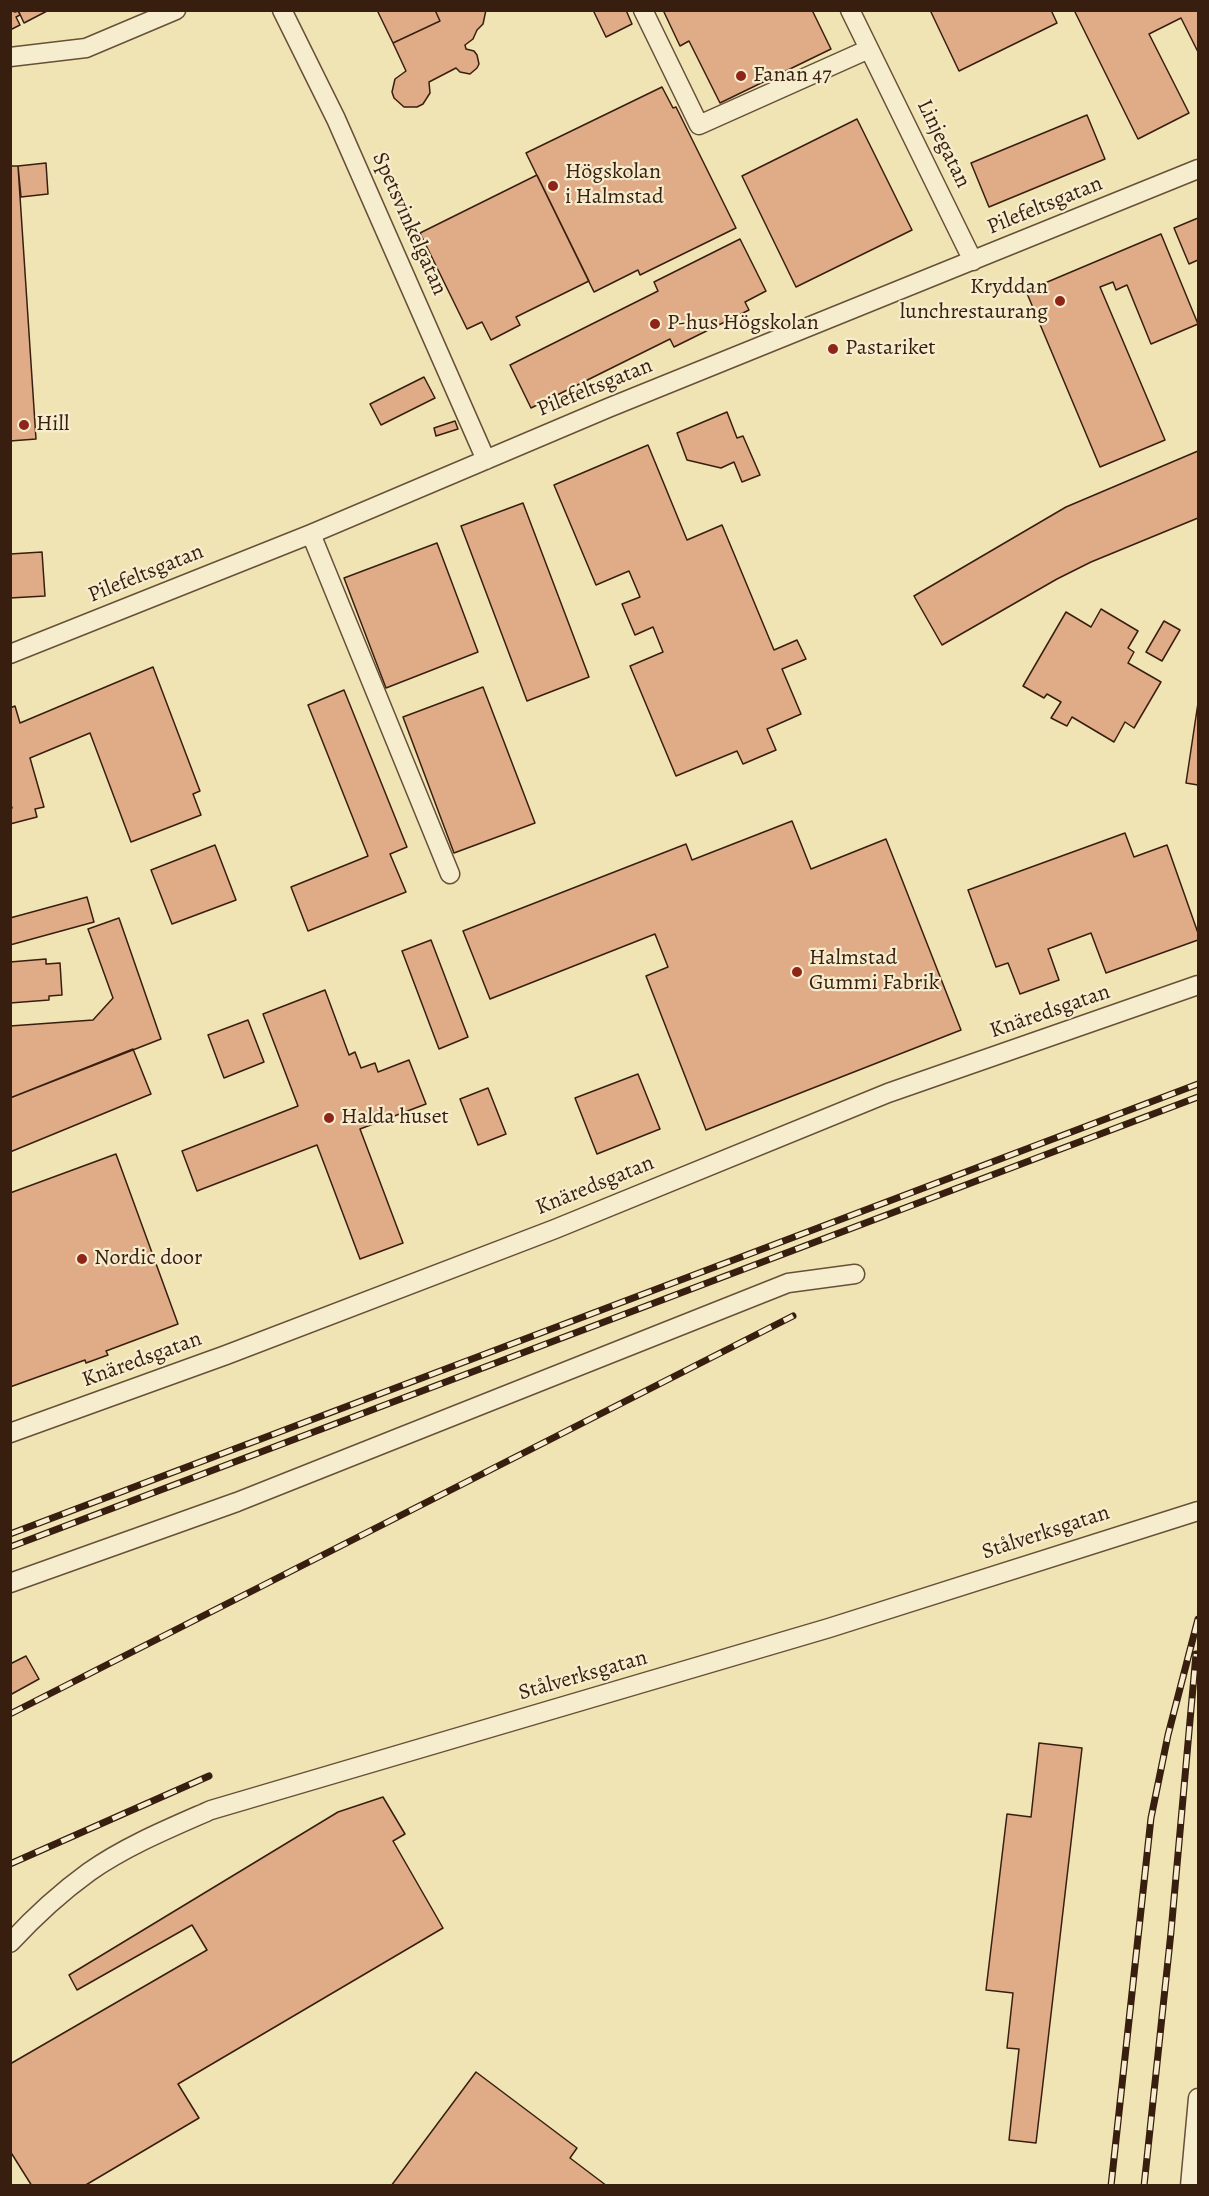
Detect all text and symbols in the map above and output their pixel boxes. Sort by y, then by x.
place label: Fanan 47 [753,63,831,89]
marker: Fanan 47 [734,69,748,83]
street label: Linjegatan [910,95,976,193]
street label: Spetsvinkelgatan [366,148,452,300]
place label: Högskolan i Halmstad [565,160,664,212]
street label: Pilefeltsgatan [983,171,1107,241]
marker: Högskolan i Halmstad [546,179,560,193]
place label: Kryddan lunchrestaurang [900,275,1048,326]
marker: Kryddan lunchrestaurang [1053,294,1067,308]
place label: P-hus Högskolan [667,311,819,337]
marker: P-hus Högskolan [648,317,662,331]
place label: Pastariket [845,336,936,362]
marker: Pastariket [826,342,840,356]
street label: Pilefeltsgatan [533,353,657,423]
place label: Hill [36,412,69,438]
marker: Hill [17,418,31,432]
street label: Pilefeltsgatan [84,539,208,609]
place label: Halmstad Gummi Fabrik [809,946,940,998]
marker: Halmstad Gummi Fabrik [790,965,804,979]
street label: Knäredsgatan [986,979,1114,1045]
place label: Halda huset [341,1105,449,1131]
marker: Halda huset [322,1111,336,1125]
street label: Knäredsgatan [532,1150,658,1222]
place label: Nordic door [94,1246,202,1272]
marker: Nordic door [75,1252,89,1266]
street label: Knäredsgatan [79,1326,205,1394]
street label: Stålverksgatan [979,1500,1113,1566]
street label: Stålverksgatan [516,1645,650,1707]

